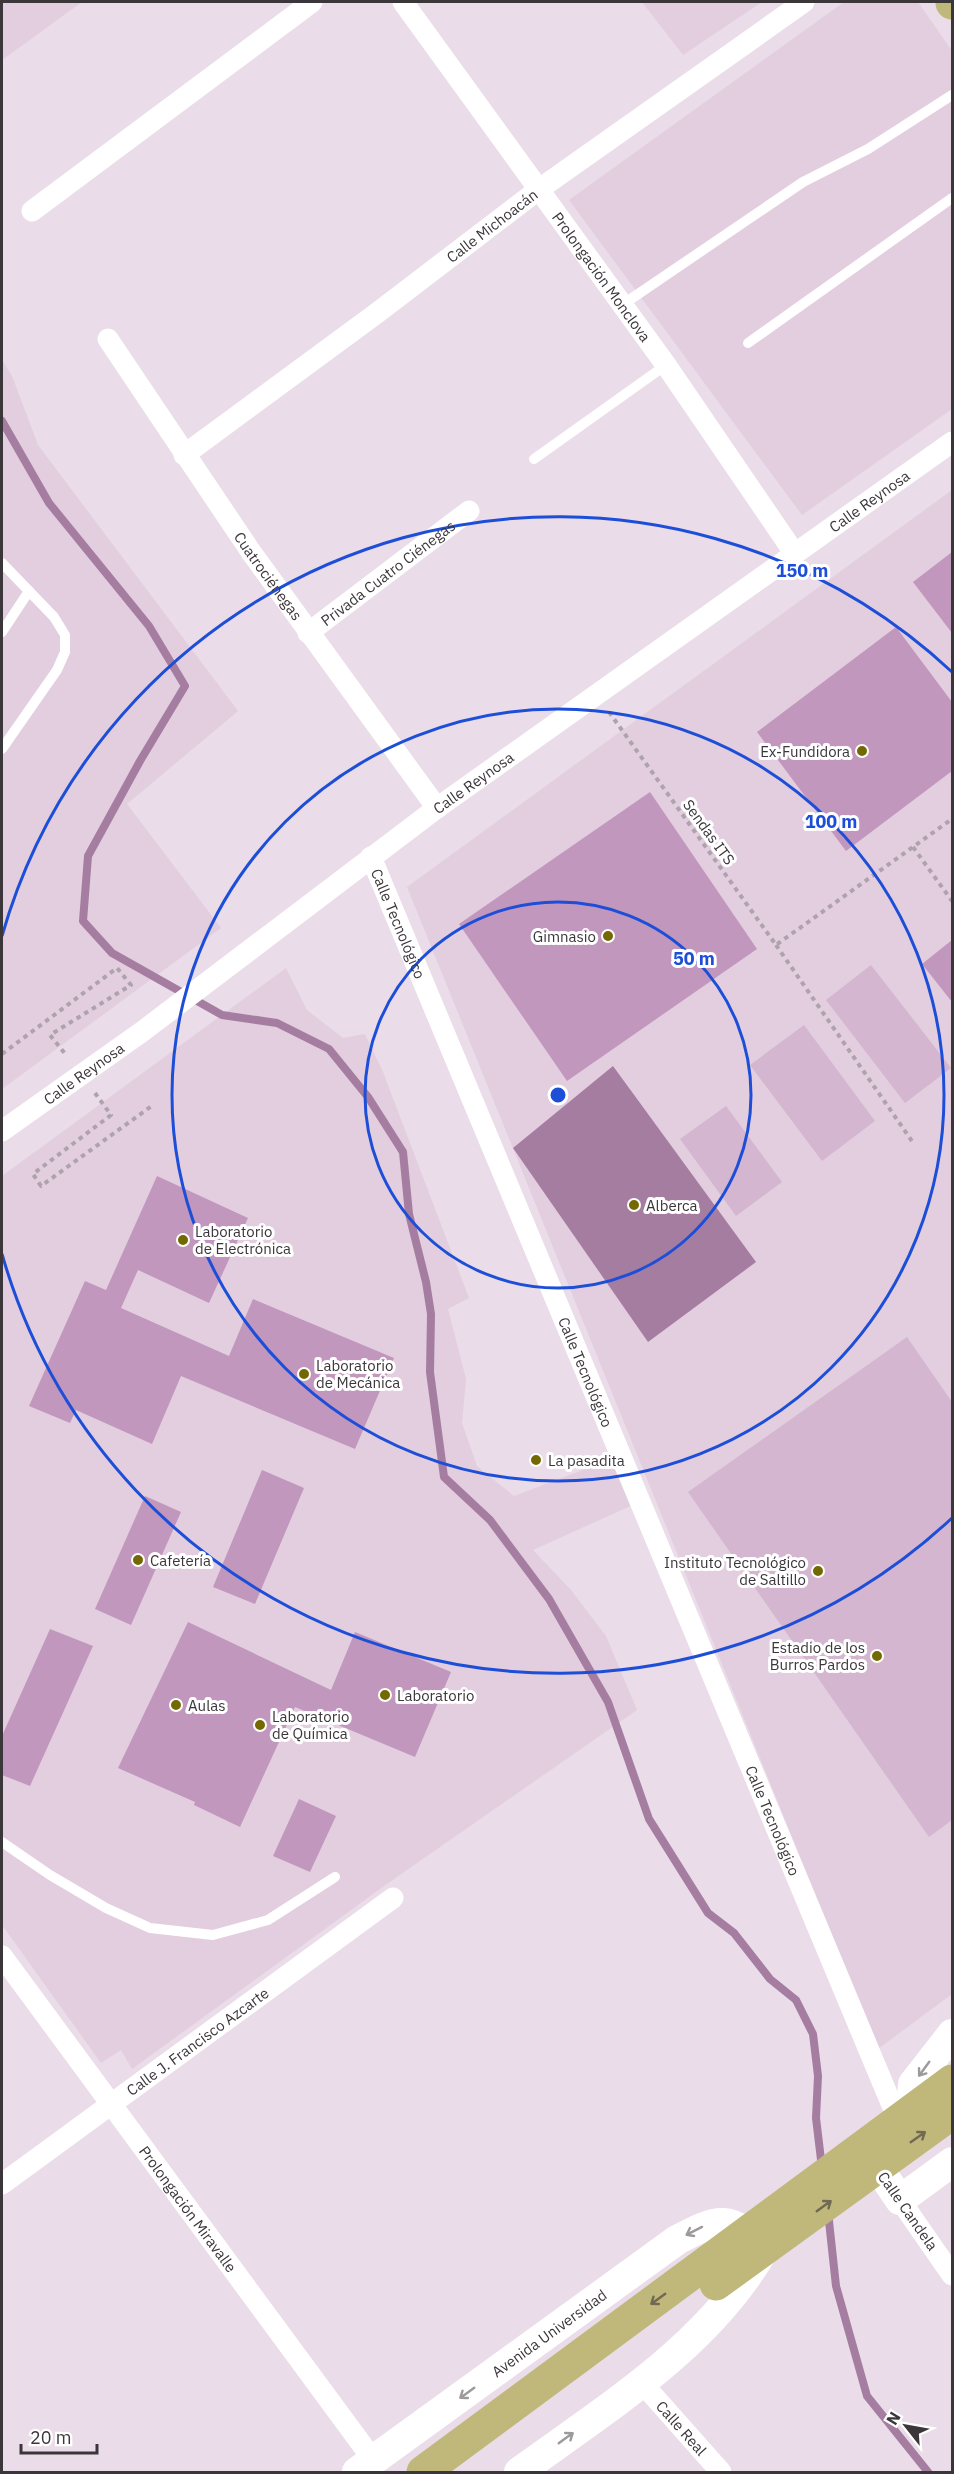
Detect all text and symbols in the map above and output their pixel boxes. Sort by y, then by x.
street label: Calle Michoacán [442,184,541,266]
street label: Prolongación Monclova [548,208,655,345]
street label: Calle Reynosa [825,466,913,536]
street label: Privada Cuatro Ciénegas [317,516,459,630]
street label: Cuatrociénegas [230,528,307,624]
text: 150 m [776,559,828,582]
place label: Ex-Fundidora [760,742,850,761]
marker: Ex-Fundidora [855,744,869,758]
street label: Calle Reynosa [429,747,517,818]
street label: Sendas ITS [679,796,739,868]
text: 100 m [805,810,857,833]
street label: Calle Tecnológico [367,865,430,981]
place label: Gimnasio [533,927,596,946]
marker: Gimnasio [601,929,615,943]
text: 50 m [673,947,715,970]
street label: Calle Reynosa [39,1038,128,1108]
centre of rings [548,1085,568,1105]
place label: Alberca [646,1196,698,1215]
marker: Alberca [627,1198,641,1212]
place label: Laboratorio de Electrónica [195,1222,291,1258]
marker: Laboratorio de Electrónica [176,1233,190,1247]
street label: Calle Tecnológico [554,1314,617,1430]
place label: Laboratorio de Mecánica [316,1356,400,1392]
marker: Laboratorio de Mecánica [297,1367,311,1381]
place label: La pasadita [548,1451,625,1470]
marker: La pasadita [529,1453,543,1467]
place label: Cafetería [150,1551,211,1570]
marker: Cafetería [131,1553,145,1567]
place label: Instituto Tecnológico de Saltillo [664,1553,806,1589]
marker: Instituto Tecnológico de Saltillo [811,1564,825,1578]
place label: Estadio de los Burros Pardos [770,1638,865,1674]
marker: Estadio de los Burros Pardos [870,1649,884,1663]
place label: Laboratorio [397,1686,474,1705]
marker: Laboratorio [378,1688,392,1702]
place label: Aulas [188,1696,226,1715]
marker: Aulas [169,1698,183,1712]
place label: Laboratorio de Química [272,1707,349,1743]
marker: Laboratorio de Química [253,1718,267,1732]
street label: Calle Tecnológico [742,1763,805,1878]
street label: Calle J. Francisco Azcarte [122,1983,272,2099]
one-way arrow [918,2061,930,2077]
one-way arrow [910,2131,926,2143]
street label: Prolongación Miravalle [135,2142,241,2276]
street label: Calle Candela [874,2168,942,2254]
one-way arrow [816,2199,832,2212]
one-way arrow [685,2226,703,2237]
street label: Avenida Universidad [488,2285,610,2381]
one-way arrow [650,2293,666,2305]
one-way arrow [459,2387,475,2399]
north arrow [876,2396,936,2456]
street label: Calle Real [652,2397,711,2459]
text: N [882,2408,905,2428]
scale bar [21,2417,98,2455]
text: 20 m [30,2426,72,2449]
one-way arrow [558,2432,574,2444]

